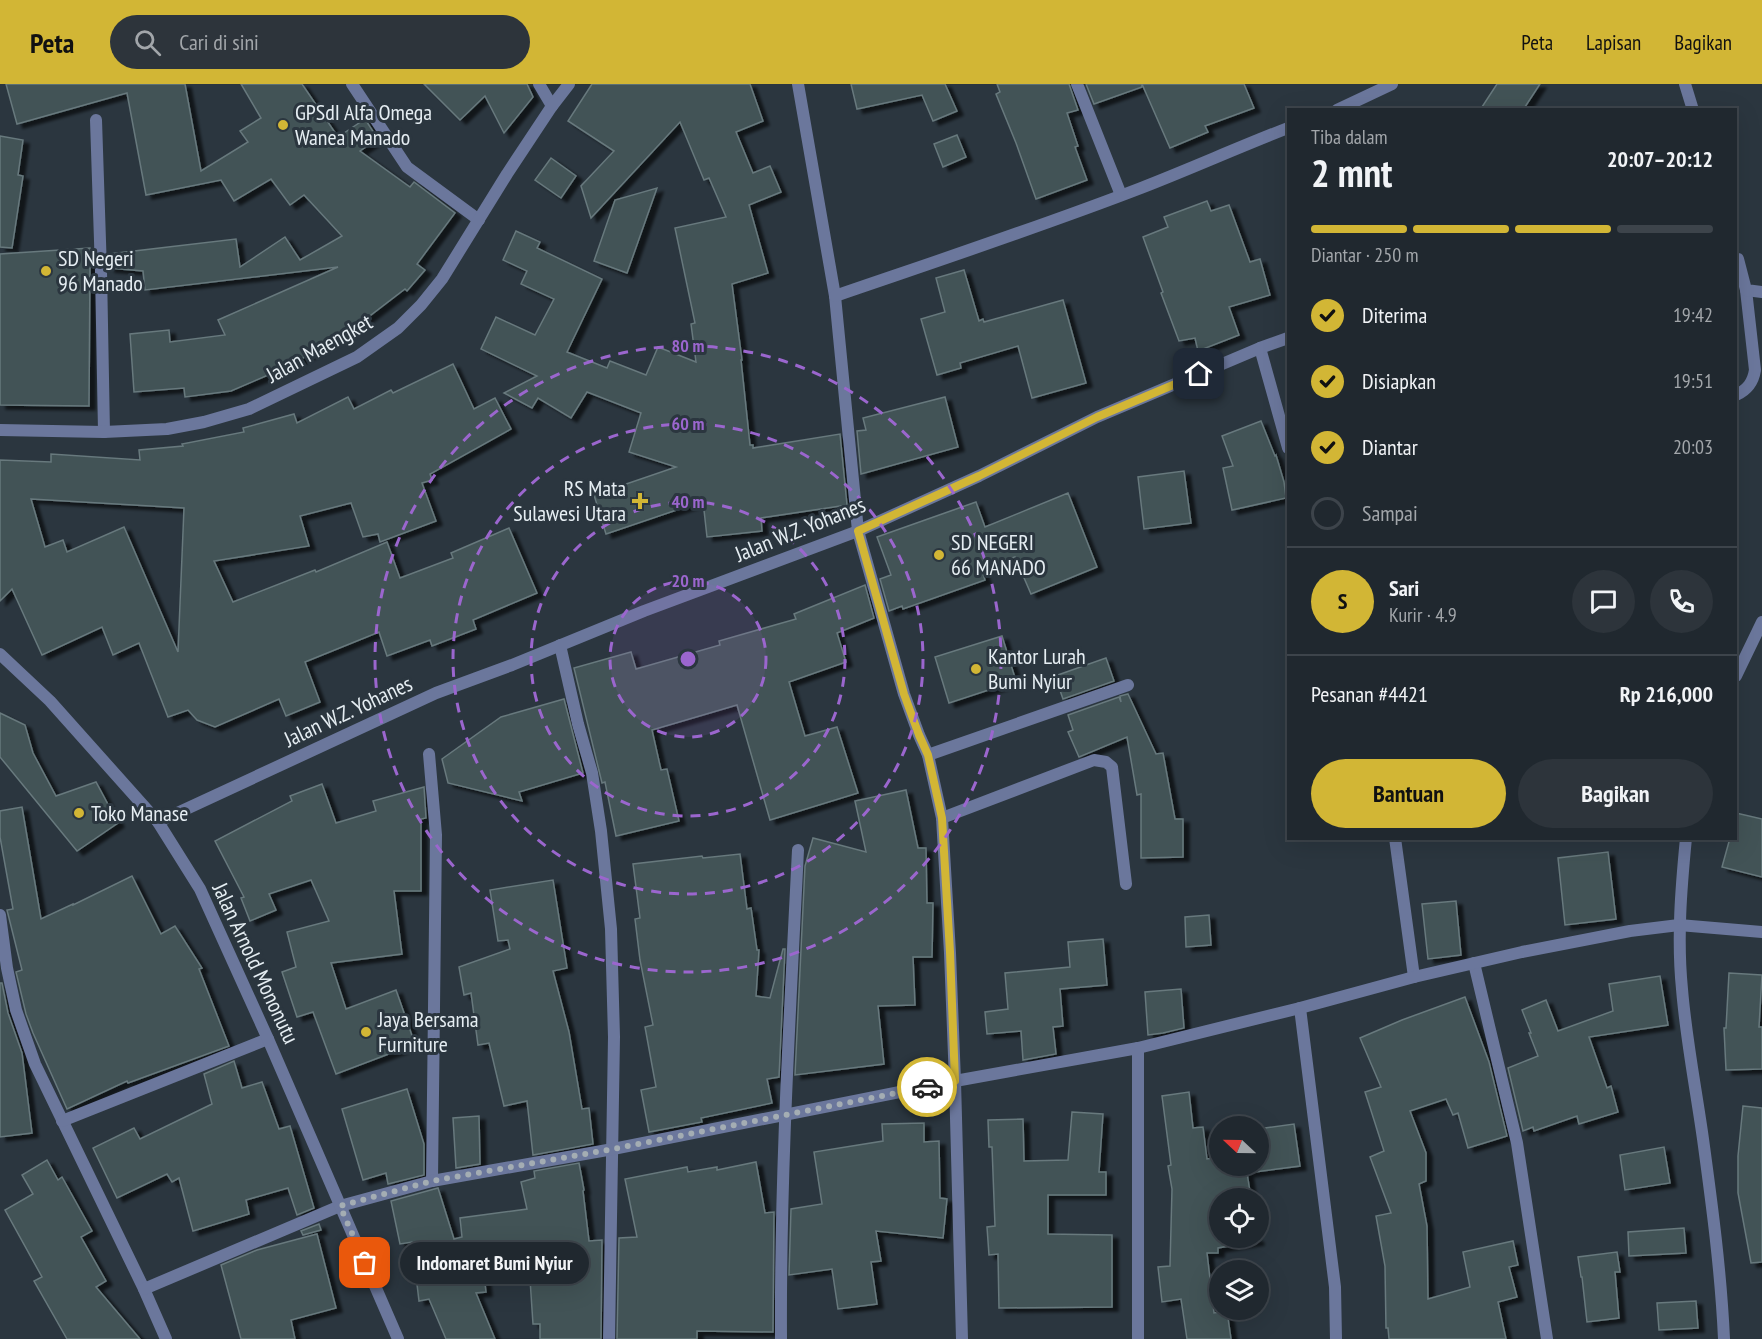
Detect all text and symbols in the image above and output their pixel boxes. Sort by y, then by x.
search box [110,15,530,69]
text: Peta [30,24,74,61]
icon: search [131,26,164,59]
text: Cari di sini [179,28,259,56]
text: Peta [1521,29,1553,56]
text: Lapisan [1586,29,1641,56]
text: Bagikan [1674,29,1732,56]
place label: GPSdI Alfa Omega Wanea Manado [295,98,432,151]
marker: GPSdI Alfa Omega Wanea Manado [276,118,290,132]
text: Tiba dalam [1311,124,1388,150]
text: 20:07–20:12 [1607,145,1713,173]
text: 2 mnt [1311,147,1392,198]
text: Diantar · 250 m [1311,242,1419,268]
place label: SD Negeri 96 Manado [58,244,143,297]
marker: SD Negeri 96 Manado [39,264,53,278]
icon: check [1311,299,1344,332]
text: Diterima [1362,301,1427,329]
text: 19:42 [1673,302,1713,328]
street label: Jalan Maengket [260,307,377,389]
text: 80 m [672,334,704,357]
pin [1173,348,1224,399]
icon: home [1182,357,1215,390]
icon: check [1311,365,1344,398]
text: Disiapkan [1362,367,1436,395]
text: 19:51 [1673,368,1713,394]
text: 60 m [672,412,704,435]
icon: check [1311,431,1344,464]
text: Diantar [1362,433,1418,461]
text: 20:03 [1673,434,1713,460]
place label: RS Mata Sulawesi Utara [513,474,626,527]
text: 40 m [672,490,704,513]
street label: Jalan W.Z. Yohanes [730,490,869,568]
marker: RS Mata Sulawesi Utara [631,492,649,510]
text: Sampai [1362,499,1418,527]
place label: SD NEGERI 66 MANADO [951,528,1046,581]
marker: SD NEGERI 66 MANADO [932,548,946,562]
text: 20 m [672,569,704,592]
button: chat [1572,570,1635,633]
button: phone [1650,570,1713,633]
text: Sari [1389,574,1419,602]
text: S [1338,587,1347,615]
text: Kurir · 4.9 [1389,602,1457,628]
place label: Kantor Lurah Bumi Nyiur [988,642,1086,695]
centre of rings [678,649,698,669]
marker: Kantor Lurah Bumi Nyiur [969,662,983,676]
street label: Jalan W.Z. Yohanes [279,669,417,753]
text: Pesanan #4421 [1311,680,1428,708]
text: Rp 216,000 [1620,680,1713,708]
button: Bantuan [1311,759,1506,828]
button: Bagikan [1518,759,1713,828]
place label: Toko Manase [91,799,188,827]
marker: Toko Manase [72,806,86,820]
street label: Jalan Arnold Mononutu [206,877,305,1048]
place label: Jaya Bersama Furniture [377,1005,479,1058]
marker: Jaya Bersama Furniture [359,1025,373,1039]
courier [897,1057,957,1117]
icon: car [911,1071,944,1104]
north arrow [1209,1116,1269,1176]
map controls [1209,1116,1269,1320]
button: locate [1209,1188,1269,1248]
pin [339,1237,390,1288]
callout: Indomaret Bumi Nyiur [401,1242,590,1284]
icon: bag [348,1246,381,1279]
text: Indomaret Bumi Nyiur [416,1250,573,1276]
button: layers [1209,1260,1269,1320]

